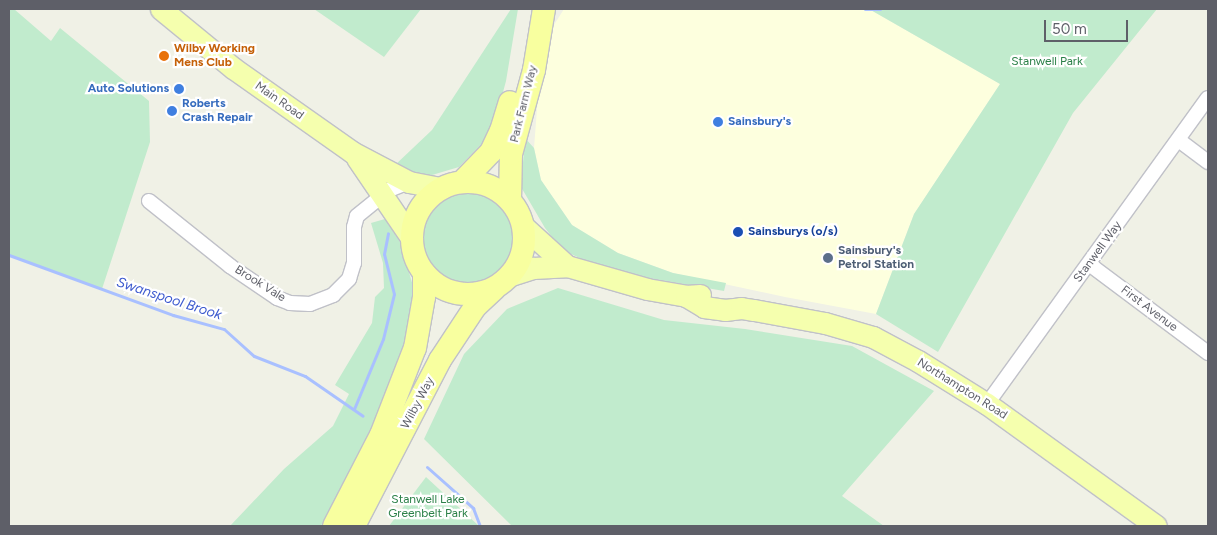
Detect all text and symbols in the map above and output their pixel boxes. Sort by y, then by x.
scale bar [1047,10,1131,42]
text: 50 m [1052,20,1087,38]
place label: Wilby Working Mens Club [174,42,255,70]
marker: Wilby Working Mens Club [158,50,170,62]
park label: Stanwell Park [1011,55,1083,69]
street label: Park Farm Way [507,64,541,144]
street label: Main Road [252,79,306,123]
place label: Auto Solutions [88,82,169,96]
marker: Auto Solutions [173,83,185,95]
place label: Roberts Crash Repair [182,97,253,125]
marker: Roberts Crash Repair [166,105,178,117]
place label: Sainsbury's [728,115,791,129]
marker: Sainsbury's [712,116,724,128]
street label: Stanwell Way [1071,219,1125,285]
place label: Sainsburys (o/s) [748,225,838,239]
marker: Sainsburys (o/s) [732,226,744,238]
place label: Sainsbury's Petrol Station [838,244,914,272]
marker: Sainsbury's Petrol Station [822,252,834,264]
street label: Brook Vale [232,263,288,305]
water label: Swanspool Brook [114,274,224,324]
street label: First Avenue [1118,283,1180,335]
street label: Northampton Road [914,355,1010,423]
street label: Wilby Way [398,375,438,431]
park label: Stanwell Lake Greenbelt Park [388,493,468,521]

